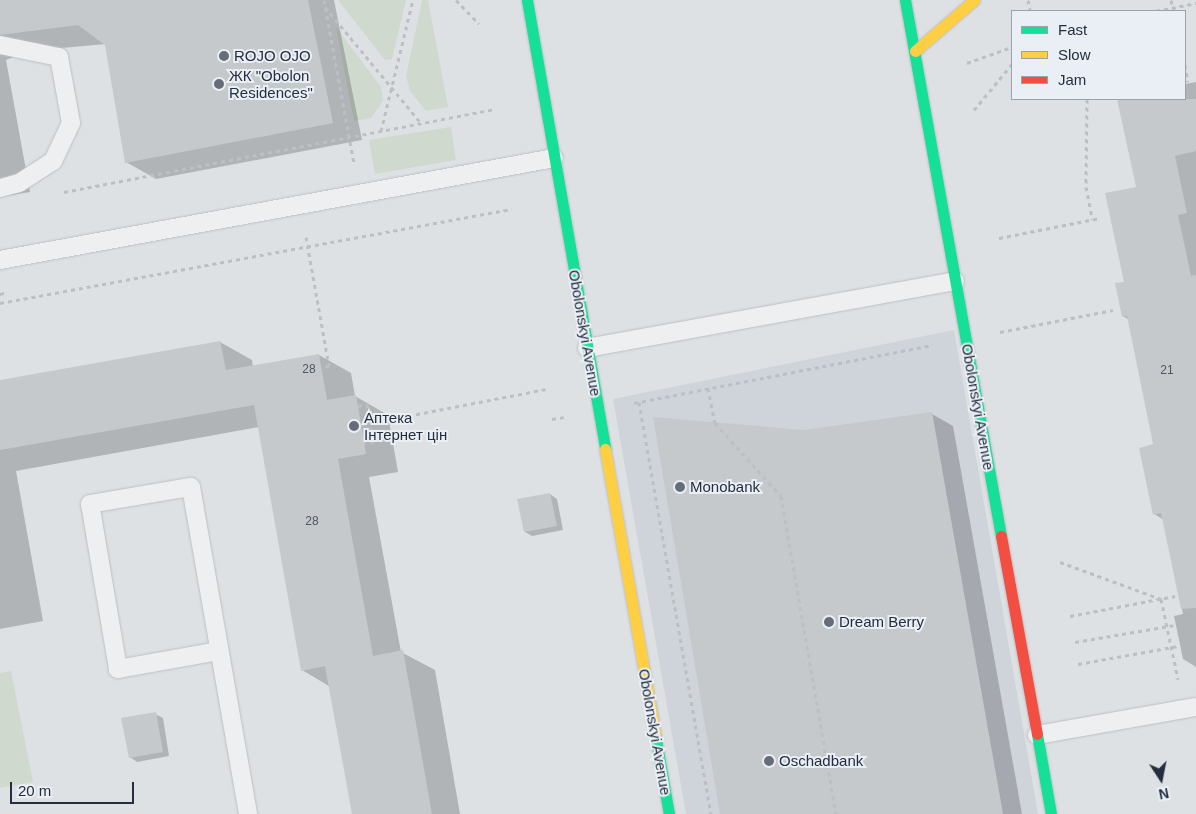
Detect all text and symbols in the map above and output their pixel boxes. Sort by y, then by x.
legend [1011,10,1186,100]
text: Fast [1058,21,1087,38]
text: Slow [1058,46,1091,63]
place label: ROJO OJO [234,47,311,65]
marker: ROJO OJO [218,50,230,62]
place label: ЖК "Obolon Residences" [229,66,313,101]
text: Jam [1058,71,1086,88]
marker: ЖК "Obolon Residences" [213,78,225,90]
street label: Obolonskyi Avenue [565,268,605,398]
street label: Obolonskyi Avenue [958,342,998,472]
house number: 28 [302,363,316,377]
house number: 21 [1160,364,1174,378]
place label: Аптека Інтернет цін [364,408,447,443]
marker: Аптека Інтернет цін [348,420,360,432]
place label: Monobank [690,478,760,496]
marker: Monobank [674,481,686,493]
house number: 28 [305,515,319,529]
place label: Dream Berry [839,613,924,631]
marker: Dream Berry [823,616,835,628]
street label: Obolonskyi Avenue [635,667,675,797]
place label: Oschadbank [779,752,863,770]
north arrow [1136,754,1186,804]
marker: Oschadbank [763,755,775,767]
scale bar [12,772,136,804]
text: 20 m [18,782,51,799]
text: N [1157,785,1170,803]

